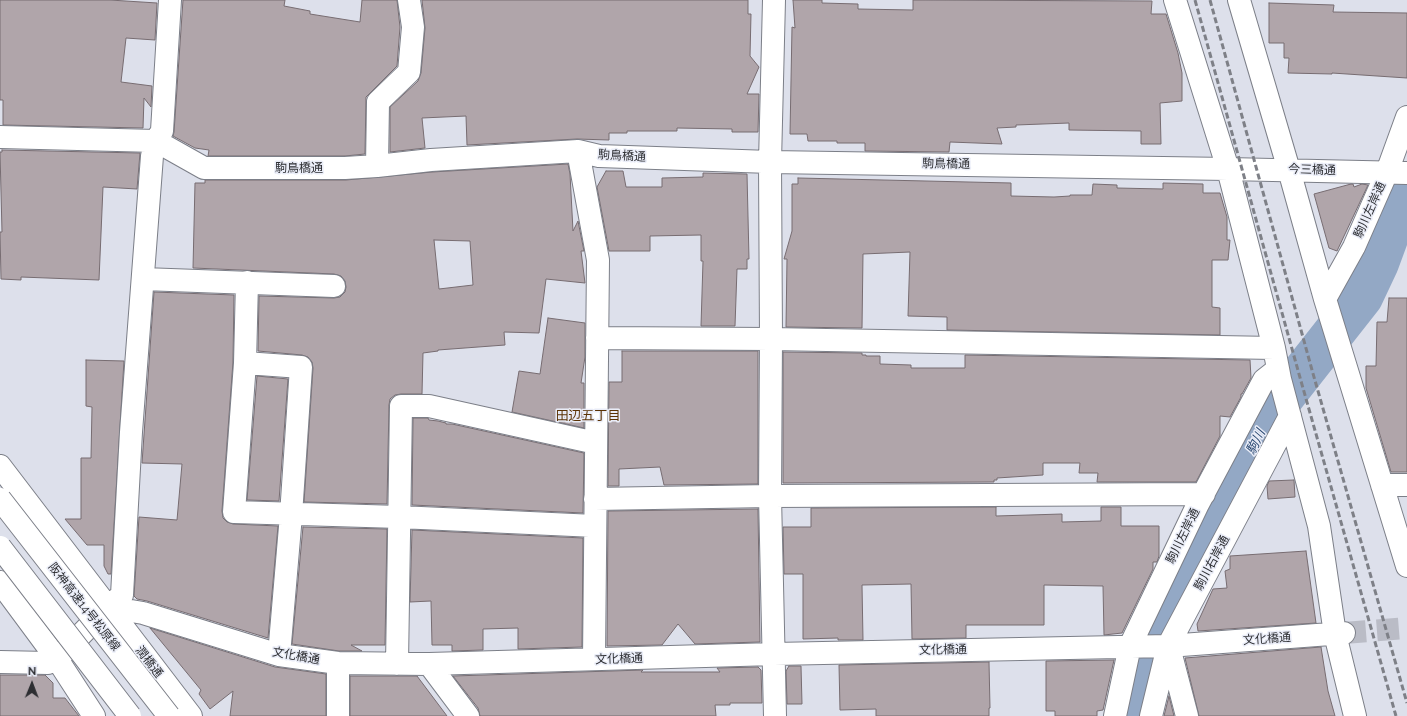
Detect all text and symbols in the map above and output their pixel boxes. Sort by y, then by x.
street label: 駒鳥橋通 [598,148,646,164]
street label: 駒鳥橋通 [922,156,970,172]
street label: 駒鳥橋通 [275,161,323,175]
street label: 今三橋通 [1288,162,1336,178]
street label: 駒川左岸通 [1351,180,1389,240]
district label: 田辺五丁目 [556,408,620,424]
water label: 駒川 [1243,427,1269,457]
street label: 駒川左岸通 [1163,506,1203,566]
street label: 駒川右岸通 [1192,533,1232,593]
street label: 阪神高速14号松原線 [45,560,123,654]
street label: 文化橋通 [1243,630,1291,648]
street label: 文化橋通 [919,642,967,658]
street label: 潤橋通 [132,643,166,681]
street label: 文化橋通 [271,645,321,667]
street label: 文化橋通 [595,651,643,667]
north arrow [12,664,52,704]
text: N [28,665,37,678]

